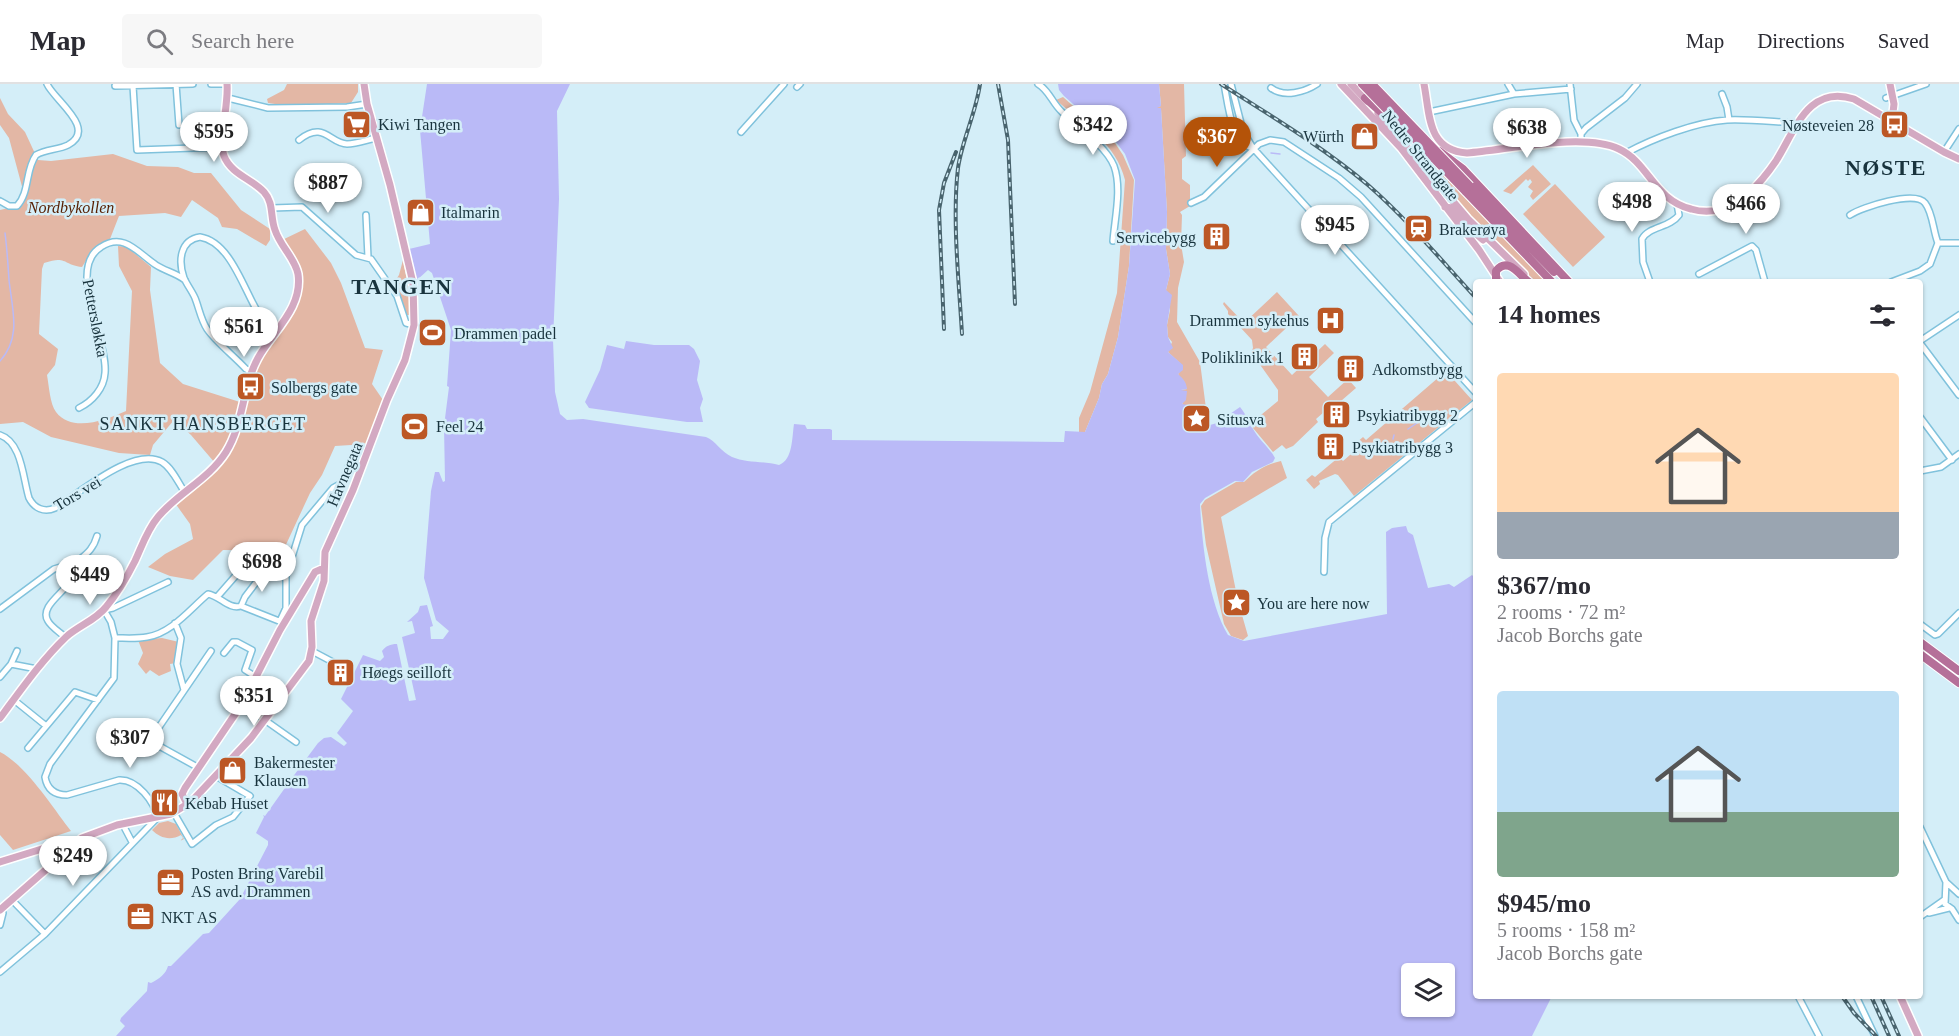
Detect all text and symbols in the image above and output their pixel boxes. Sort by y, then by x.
search box [122,14,542,68]
text: Map [30,25,86,56]
icon: search [143,25,176,58]
text: Search here [191,28,294,53]
text: Map [1686,29,1724,53]
text: Directions [1757,29,1845,53]
text: Saved [1878,29,1929,53]
pin: $342 [1057,105,1129,156]
street label: Nedre Strandgate [1378,107,1462,205]
supermarket icon: Kiwi Tangen [341,108,373,140]
pin: $638 [1491,108,1563,159]
bus stop icon: Nøsteveien 28 [1879,109,1911,141]
pin: $595 [178,112,250,163]
text: $342 [1073,113,1113,135]
place label: Kiwi Tangen [378,116,461,134]
text: $638 [1507,116,1547,138]
pin: $367 [1181,117,1253,168]
place label: Nøsteveien 28 [1782,117,1874,134]
text: $595 [194,120,234,142]
shop icon: Würth [1349,120,1381,152]
text: $367 [1197,125,1237,147]
place label: Würth [1303,128,1344,145]
district label: NØSTE [1845,155,1927,180]
pin: $887 [292,163,364,214]
text: $887 [308,171,348,193]
pin: $498 [1596,182,1668,233]
pin: $466 [1710,184,1782,235]
text: $498 [1612,190,1652,212]
text: $466 [1726,192,1766,214]
shop icon: Italmarin [404,196,436,228]
park label: Nordbykollen [27,199,114,217]
place label: Italmarin [441,204,500,221]
pin: $945 [1299,205,1371,256]
text: $945 [1315,213,1355,235]
station icon: Brakerøya [1402,213,1434,245]
building icon: Servicebygg [1201,221,1233,253]
place label: Brakerøya [1439,221,1506,239]
place label: Servicebygg [1116,229,1196,247]
district label: TANGEN [351,274,453,299]
street label: Pettersløkka [80,278,111,359]
icon: filters [1866,299,1899,332]
text: 14 homes [1497,300,1600,329]
hospital icon: Drammen sykehus [1314,304,1346,336]
pin: $561 [208,307,280,358]
place label: Drammen sykehus [1189,312,1309,330]
text: $561 [224,315,264,337]
sports icon: Drammen padel [417,317,449,349]
place label: Drammen padel [454,325,557,343]
building icon: Poliklinikk 1 [1289,341,1321,373]
place label: Poliklinikk 1 [1201,349,1284,366]
building icon: Adkomstbygg [1335,353,1367,385]
place label: Adkomstbygg [1372,361,1463,379]
bus stop icon: Solbergs gate [234,371,266,403]
place label: Solbergs gate [271,379,357,397]
building icon: Psykiatribygg 2 [1320,399,1352,431]
place icon: Situsva [1180,403,1212,435]
place label: Psykiatribygg 2 [1357,407,1458,425]
sports icon: Feel 24 [399,410,431,442]
place label: Situsva [1217,411,1264,428]
icon: home [1644,412,1752,520]
district label: SANKT HANSBERGET [99,414,307,434]
place label: Feel 24 [436,418,484,435]
building icon: Psykiatribygg 3 [1315,431,1347,463]
street label: Havnegata [323,439,367,509]
place label: Psykiatribygg 3 [1352,439,1453,457]
street label: Tors vei [51,473,104,514]
pin: $698 [226,542,298,593]
text: $698 [242,550,282,572]
pin: $449 [54,555,126,606]
text: $449 [70,563,110,585]
text: $367/mo [1497,571,1591,600]
place icon: You are here now [1220,587,1252,619]
place label: You are here now [1257,595,1370,612]
text: 2 rooms · 72 m² [1497,601,1625,623]
text: Jacob Borchs gate [1497,624,1643,646]
building icon: Høegs seilloft [325,656,357,688]
place label: Høegs seilloft [362,664,452,682]
pin: $351 [218,676,290,727]
text: $351 [234,684,274,706]
pin: $307 [94,718,166,769]
text: $307 [110,726,150,748]
icon: home [1644,730,1752,838]
place label: Bakermester Klausen [254,754,336,789]
shop icon: Bakermester Klausen [217,755,249,787]
restaurant icon: Kebab Huset [148,787,180,819]
place label: Kebab Huset [185,795,269,812]
pin: $249 [37,836,109,887]
text: $249 [53,844,93,866]
place label: Posten Bring Varebil AS avd. Drammen [191,865,325,900]
office icon: Posten Bring Varebil AS avd. Drammen [154,866,186,898]
text: $945/mo [1497,889,1591,918]
office icon: NKT AS [124,901,156,933]
place label: NKT AS [161,909,217,926]
text: 5 rooms · 158 m² [1497,919,1635,941]
text: Jacob Borchs gate [1497,942,1643,964]
map controls [1401,963,1455,1017]
button: layers [1401,963,1455,1017]

